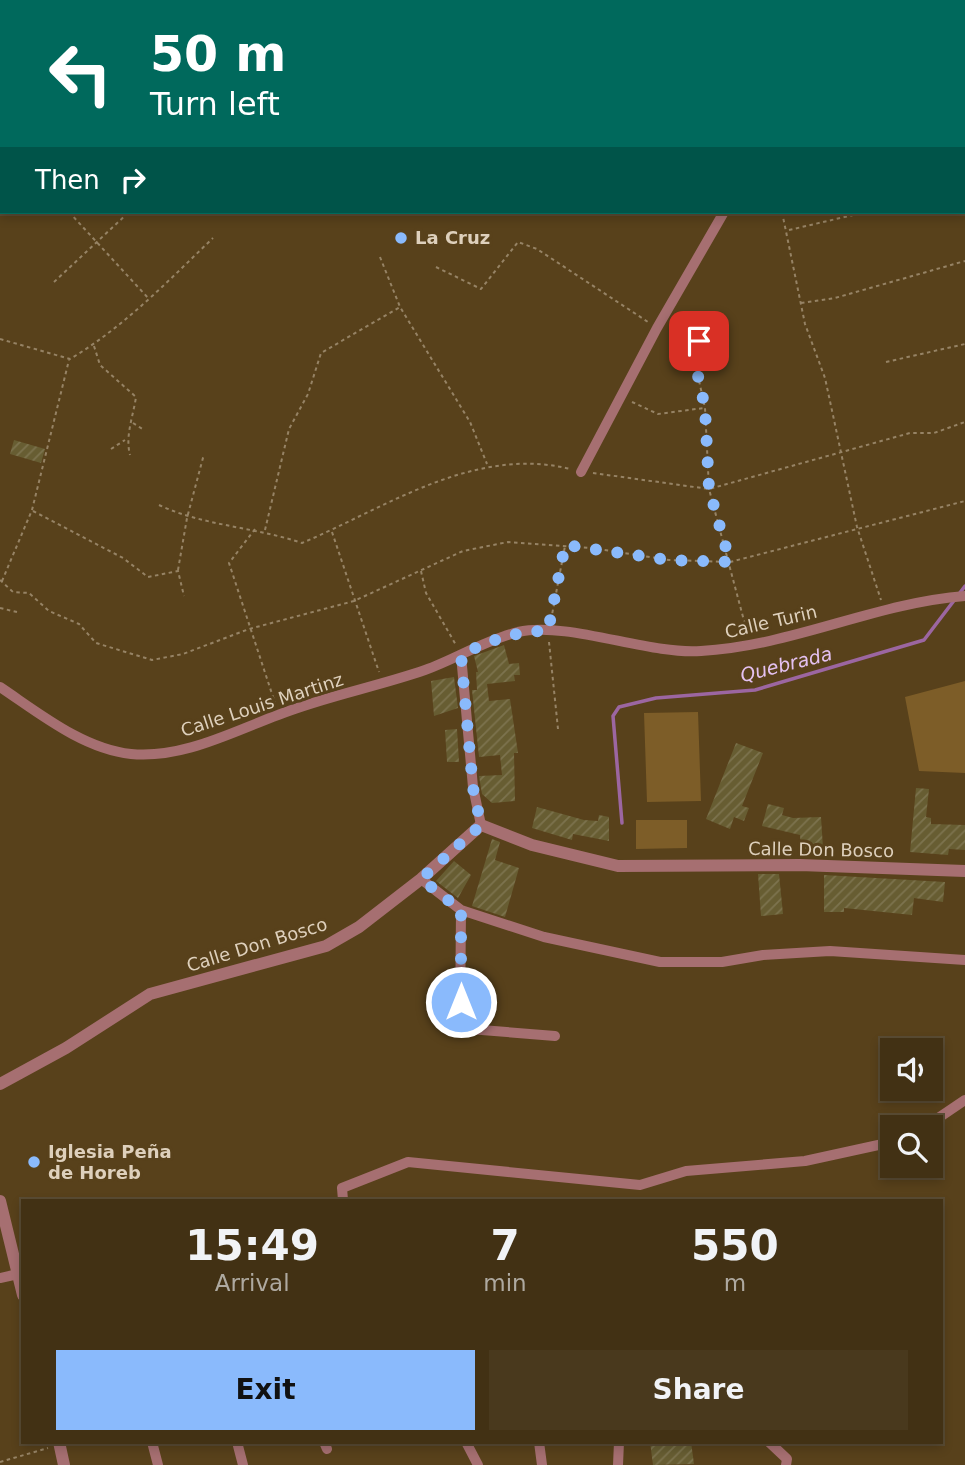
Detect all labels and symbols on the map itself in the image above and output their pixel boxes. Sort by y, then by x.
place label: La Cruz [415,227,490,248]
marker: La Cruz [393,230,409,246]
pin [669,311,729,371]
street label: Calle Turin [723,601,819,642]
water label: Quebrada [738,642,834,686]
street label: Calle Louis Martinz [178,668,346,741]
street label: Calle Don Bosco [748,838,894,861]
street label: Calle Don Bosco [184,913,330,976]
position arrow [424,965,498,1039]
place label: Iglesia Peña de Horeb [48,1141,172,1183]
marker: Iglesia Peña de Horeb [26,1154,42,1170]

